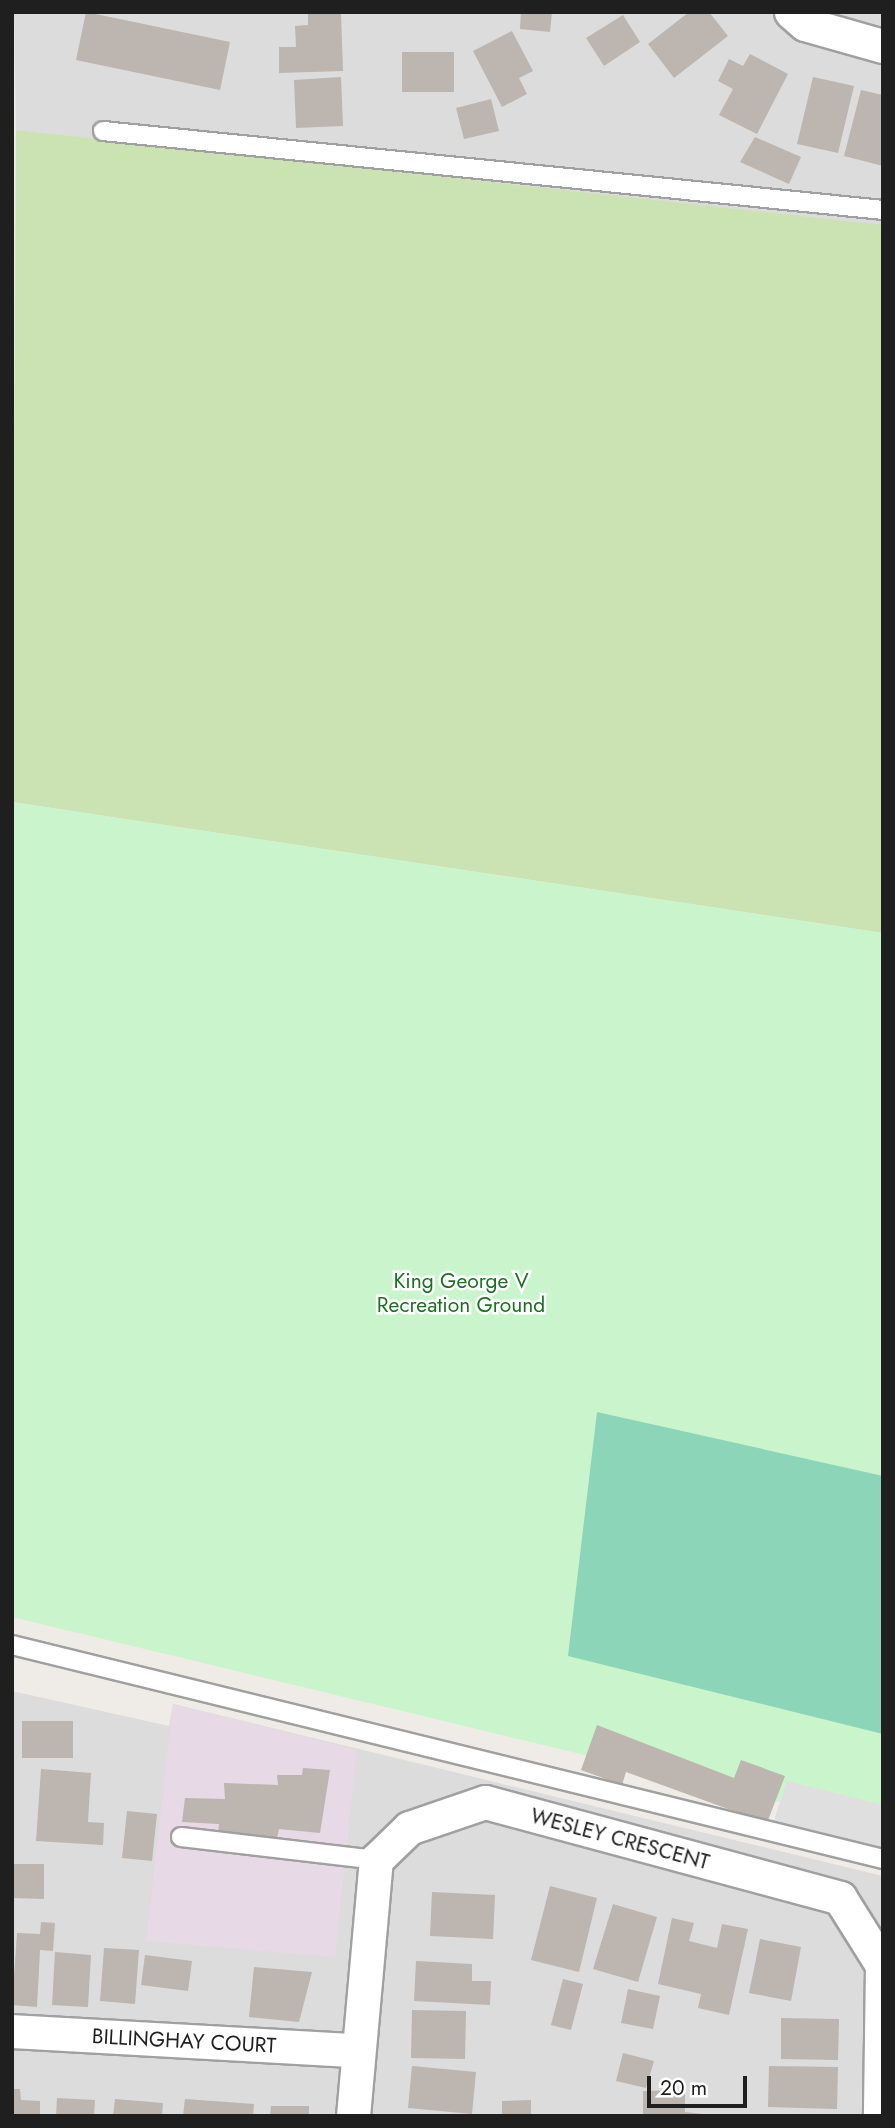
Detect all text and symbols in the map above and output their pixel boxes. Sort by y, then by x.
park label: King George V Recreation Ground [377,1268,545,1318]
street label: WESLEY CRESCENT [528,1803,712,1875]
street label: BILLINGHAY COURT [91,2024,277,2058]
scale bar [650,2062,750,2106]
text: 20 m [660,2073,707,2103]

